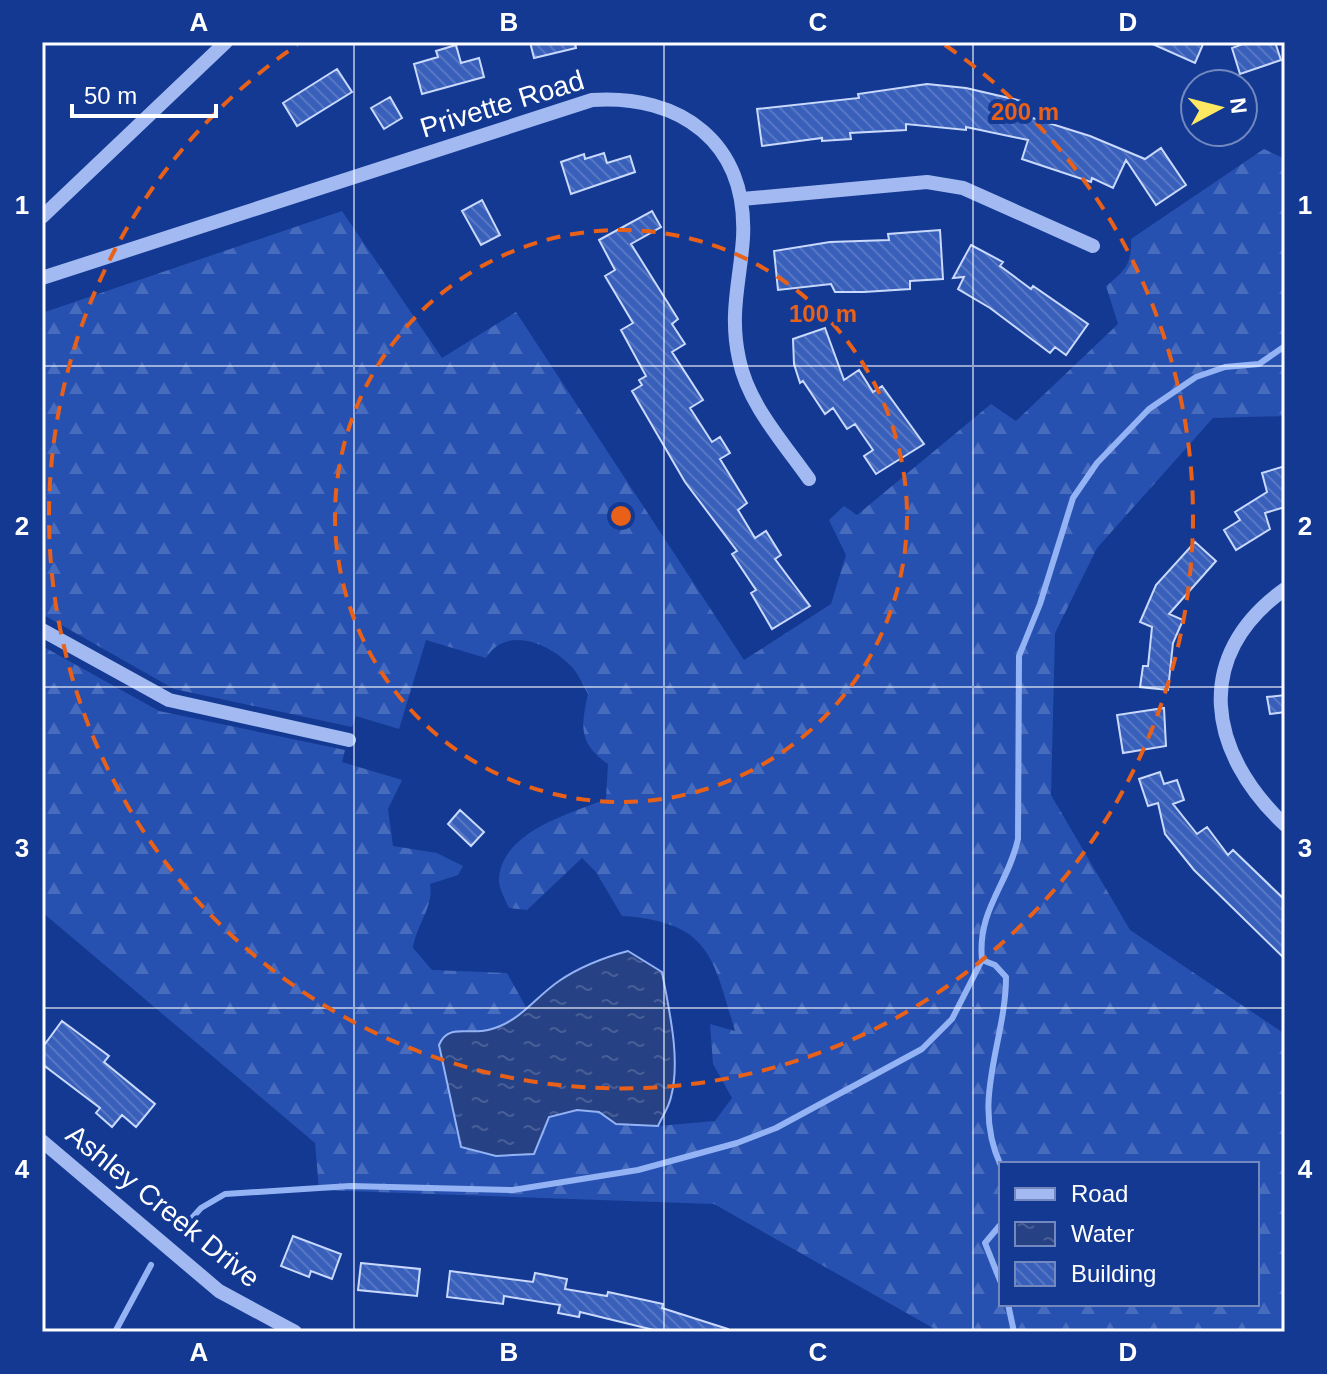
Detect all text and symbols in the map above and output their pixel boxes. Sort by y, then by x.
text: A [190,7,209,37]
text: B [500,7,518,37]
text: C [809,7,828,37]
text: D [1119,7,1137,37]
street label: Privette Road [416,64,588,144]
scale bar [72,68,216,118]
north arrow [1179,68,1259,148]
text: 50 m [84,82,137,109]
text: N [1225,96,1252,115]
text: 200 m [991,98,1059,125]
text: 1 [15,190,29,220]
text: 1 [1298,190,1312,220]
text: 100 m [789,300,857,327]
centre of rings [607,502,635,530]
text: 2 [15,511,29,541]
text: 2 [1298,511,1312,541]
text: 3 [15,833,29,863]
text: 3 [1298,833,1312,863]
street label: Ashley Creek Drive [60,1119,266,1293]
text: 4 [15,1154,30,1184]
text: 4 [1298,1154,1313,1184]
legend [999,1162,1259,1306]
text: Road [1071,1180,1128,1207]
text: Water [1071,1220,1134,1247]
text: Building [1071,1260,1156,1287]
text: A [190,1337,209,1367]
text: B [500,1337,518,1367]
text: C [809,1337,828,1367]
text: D [1119,1337,1137,1367]

